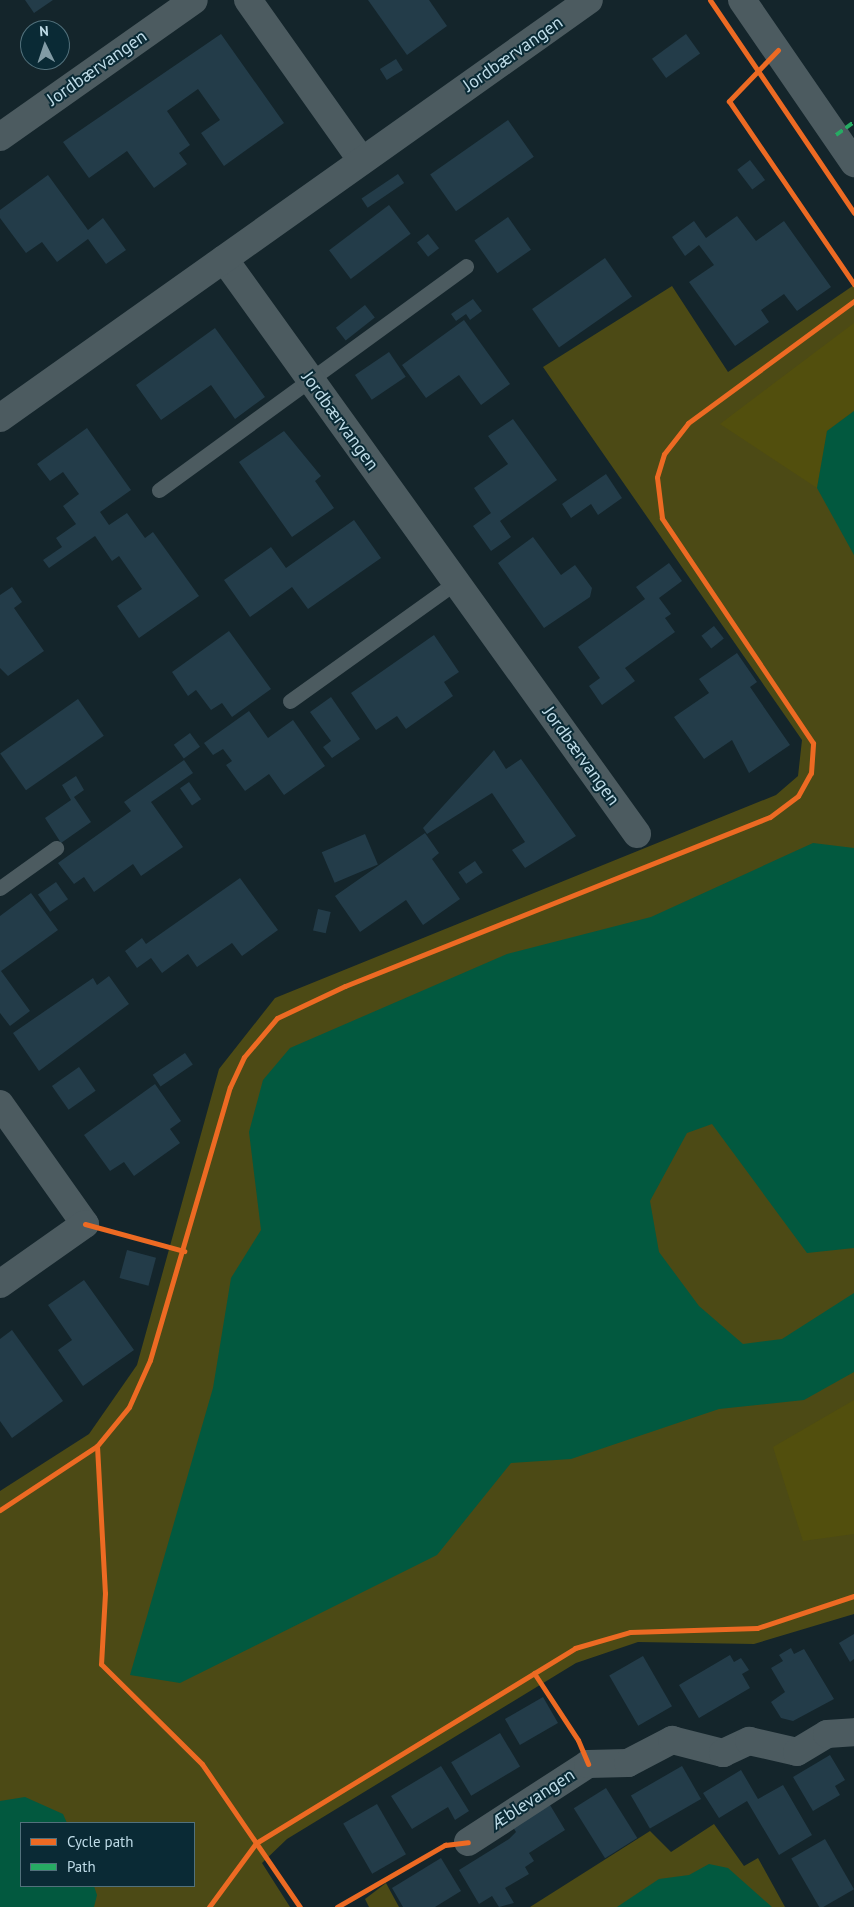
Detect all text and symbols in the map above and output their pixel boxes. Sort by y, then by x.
street label: Jordbærvangen [459,12,567,96]
north arrow [20,20,70,70]
text: N [39,22,49,40]
street label: Jordbærvangen [43,26,151,110]
street label: Jordbærvangen [297,367,383,475]
street label: Jordbærvangen [538,702,624,810]
street label: Æblevangen [487,1764,579,1834]
legend [20,1822,195,1887]
text: Cycle path [67,1832,133,1851]
text: Path [67,1857,96,1876]

